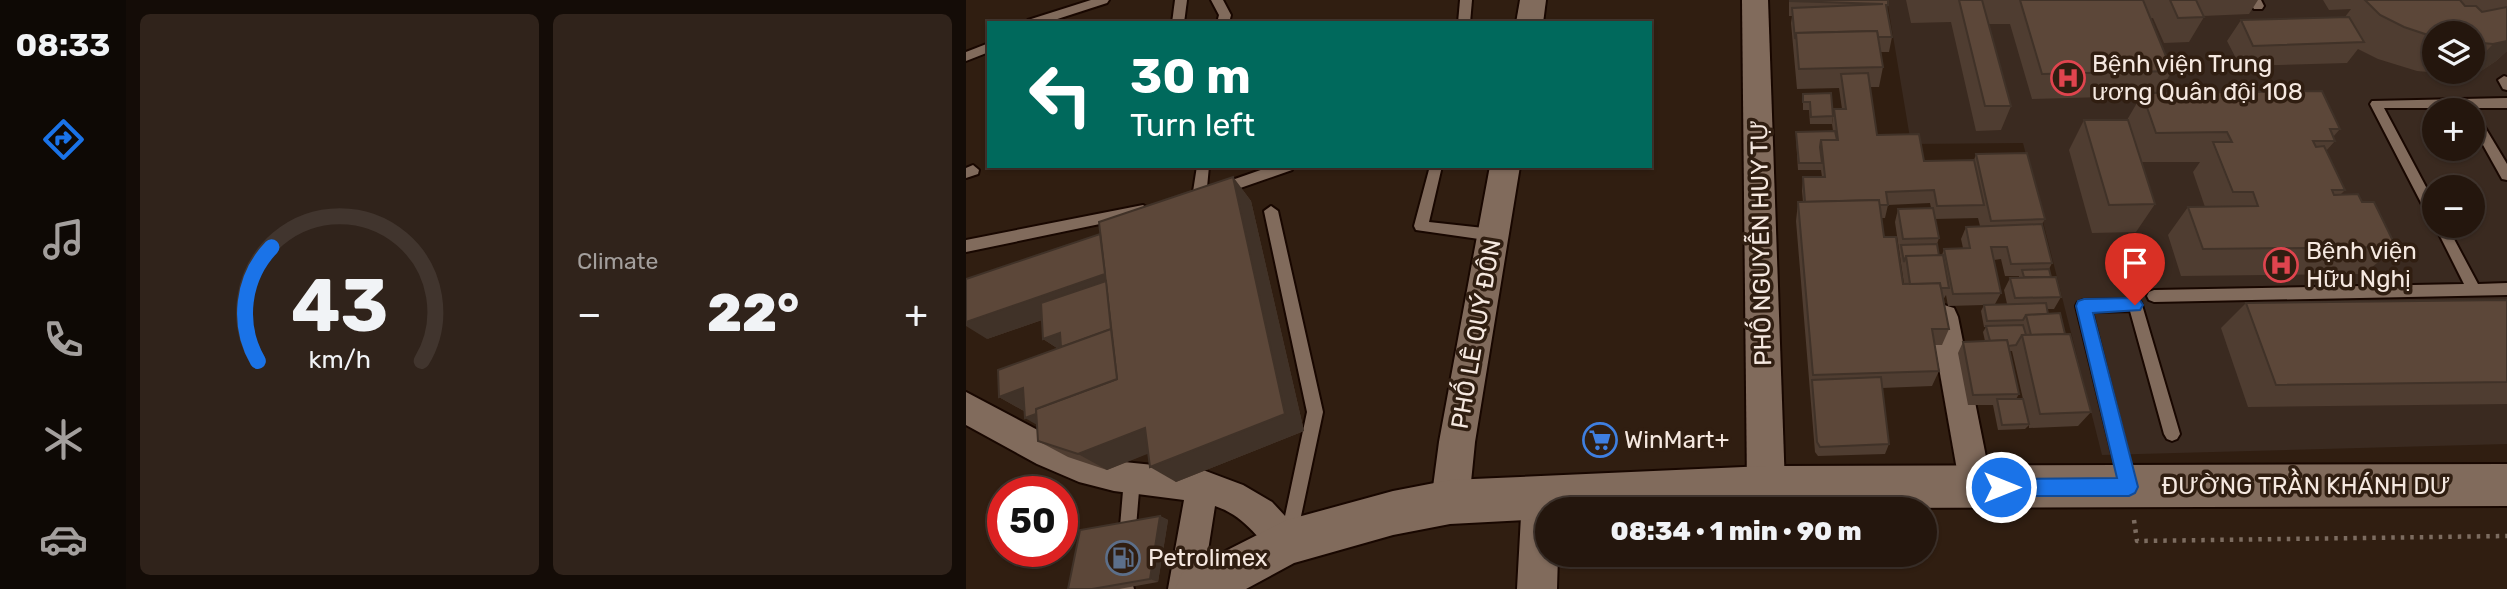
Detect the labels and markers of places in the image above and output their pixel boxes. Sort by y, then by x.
place label: Bệnh viện Trung ương Quân đội 108 [2092,50,2303,106]
hospital icon: Bệnh viện Trung ương Quân đội 108 [2049,59,2087,97]
pin [2105,233,2165,305]
place label: Bệnh viện Hữu Nghị [2306,237,2417,293]
hospital icon: Bệnh viện Hữu Nghị [2262,246,2300,284]
supermarket icon: WinMart+ [1581,421,1619,459]
place label: WinMart+ [1624,426,1729,454]
fuel station icon: Petrolimex [1104,539,1142,577]
place label: Petrolimex [1148,544,1268,572]

